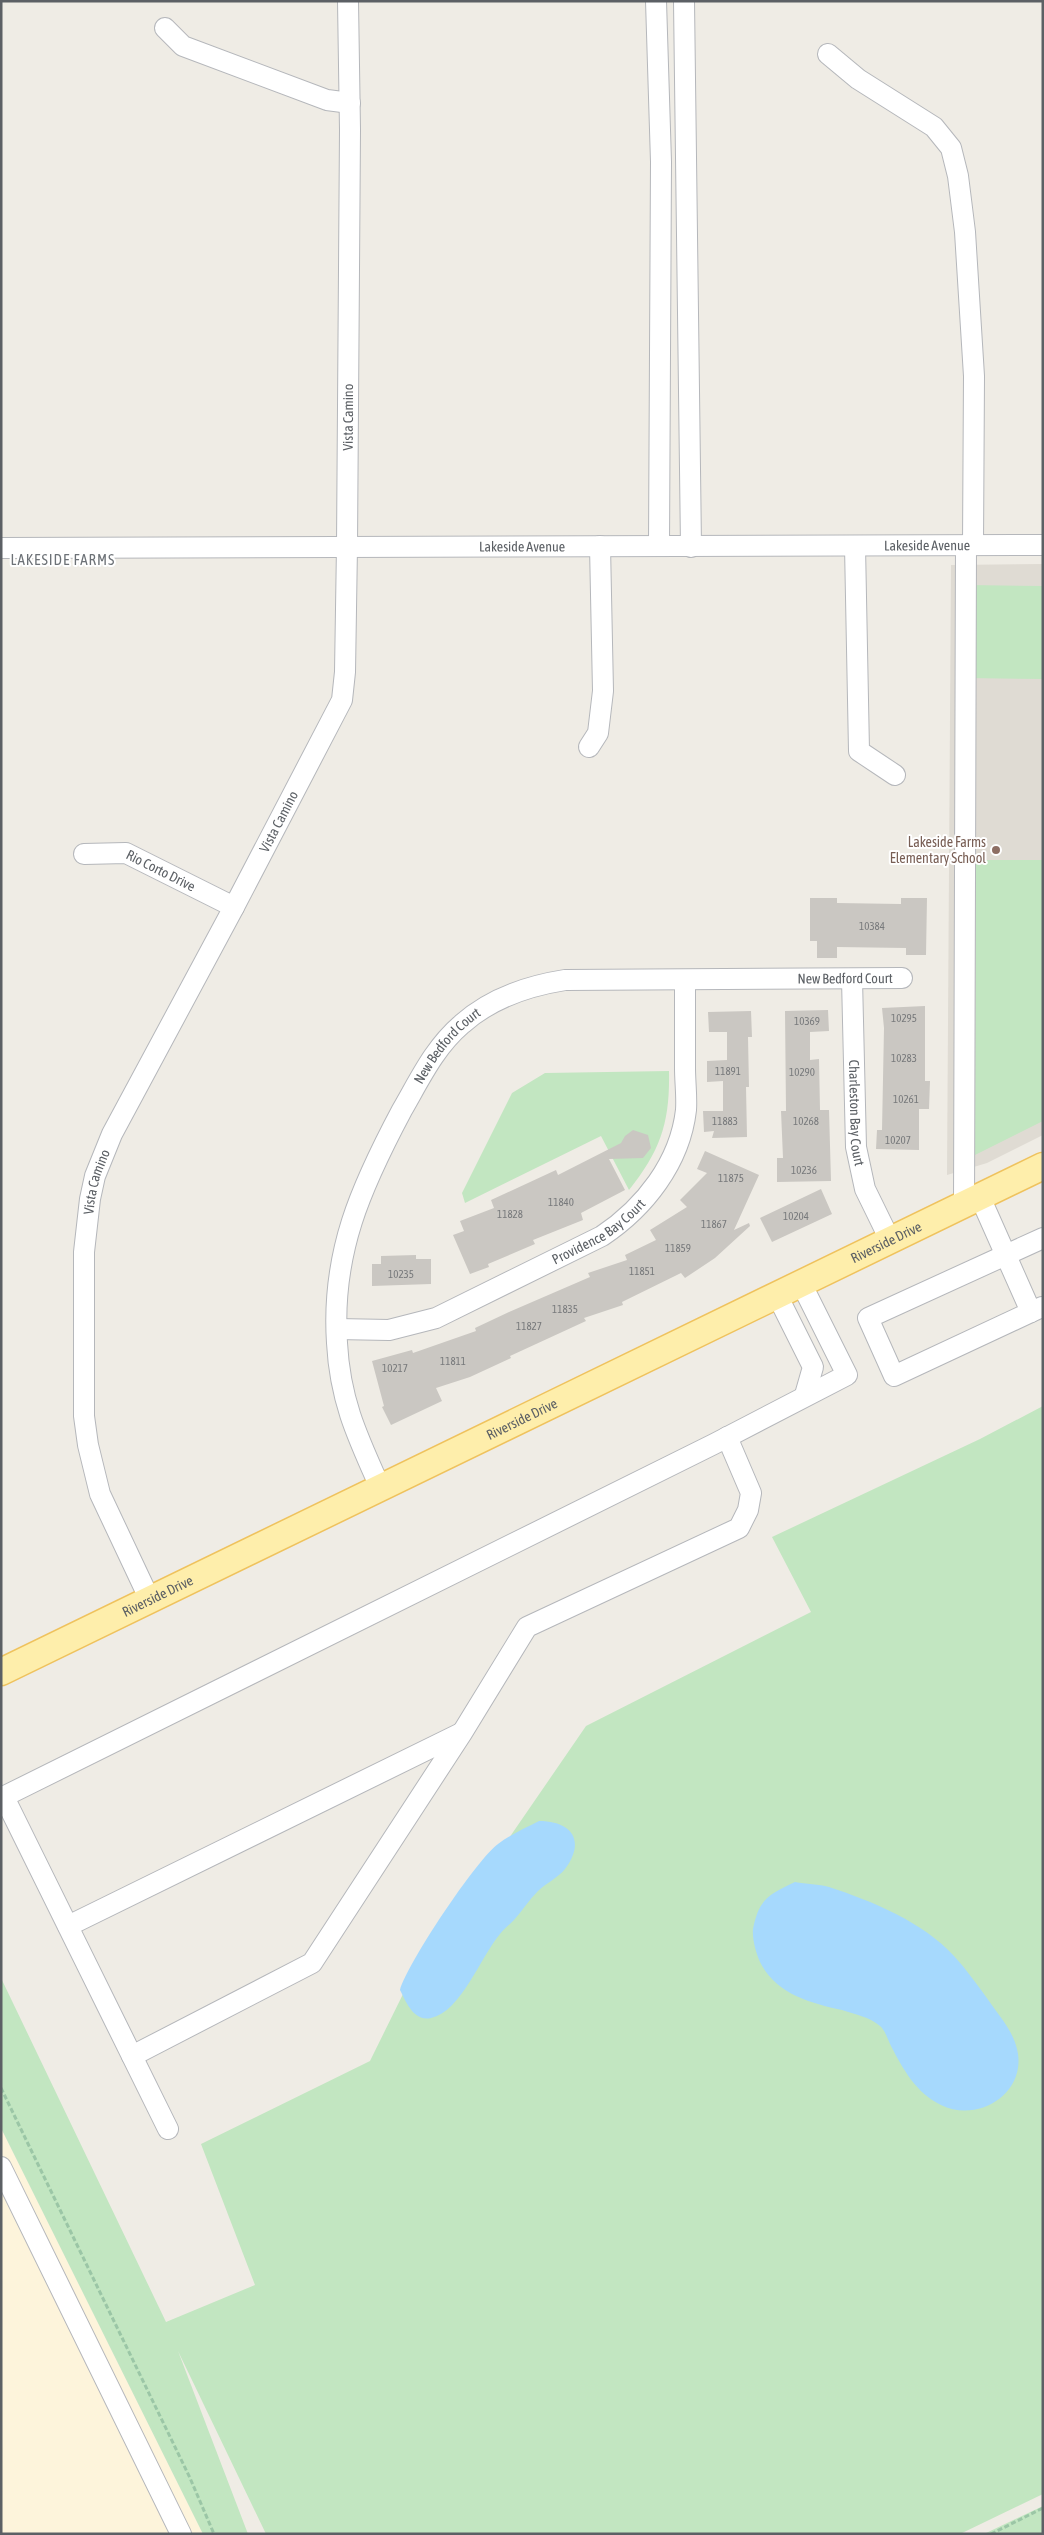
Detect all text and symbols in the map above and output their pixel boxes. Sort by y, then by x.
street label: Vista Camino [340,384,356,451]
street label: Lakeside Avenue [884,537,970,553]
street label: Lakeside Avenue [479,538,565,555]
district label: LAKESIDE FARMS [11,551,115,568]
street label: Vista Camino [256,788,301,855]
place label: Lakeside Farms Elementary School [890,834,986,866]
marker: Lakeside Farms Elementary School [990,844,1002,856]
street label: Rio Corto Drive [124,846,198,894]
house number: 10384 [859,920,885,932]
street label: New Bedford Court [797,970,893,987]
street label: New Bedford Court [411,1004,483,1086]
house number: 10295 [891,1012,917,1024]
house number: 10369 [794,1015,820,1027]
house number: 10283 [891,1052,917,1064]
street label: Charleston Bay Court [846,1060,868,1167]
house number: 11891 [715,1065,741,1077]
house number: 10290 [789,1066,815,1078]
house number: 10261 [893,1093,919,1105]
house number: 11883 [712,1115,738,1127]
house number: 10268 [793,1115,819,1127]
house number: 10207 [885,1134,911,1146]
street label: Vista Camino [80,1147,113,1215]
house number: 10236 [791,1164,817,1176]
house number: 11875 [718,1172,744,1184]
house number: 11840 [548,1196,574,1208]
street label: Providence Bay Court [549,1196,648,1267]
house number: 11828 [497,1208,523,1220]
house number: 10204 [783,1210,809,1222]
house number: 11867 [701,1218,727,1230]
street label: Riverside Drive [848,1218,924,1266]
house number: 11859 [665,1242,691,1254]
house number: 11851 [629,1265,655,1277]
house number: 10235 [388,1268,414,1280]
house number: 11835 [552,1303,578,1315]
house number: 11827 [516,1320,542,1332]
house number: 11811 [440,1355,466,1367]
house number: 10217 [382,1362,408,1374]
street label: Riverside Drive [484,1395,560,1443]
street label: Riverside Drive [120,1572,196,1620]

